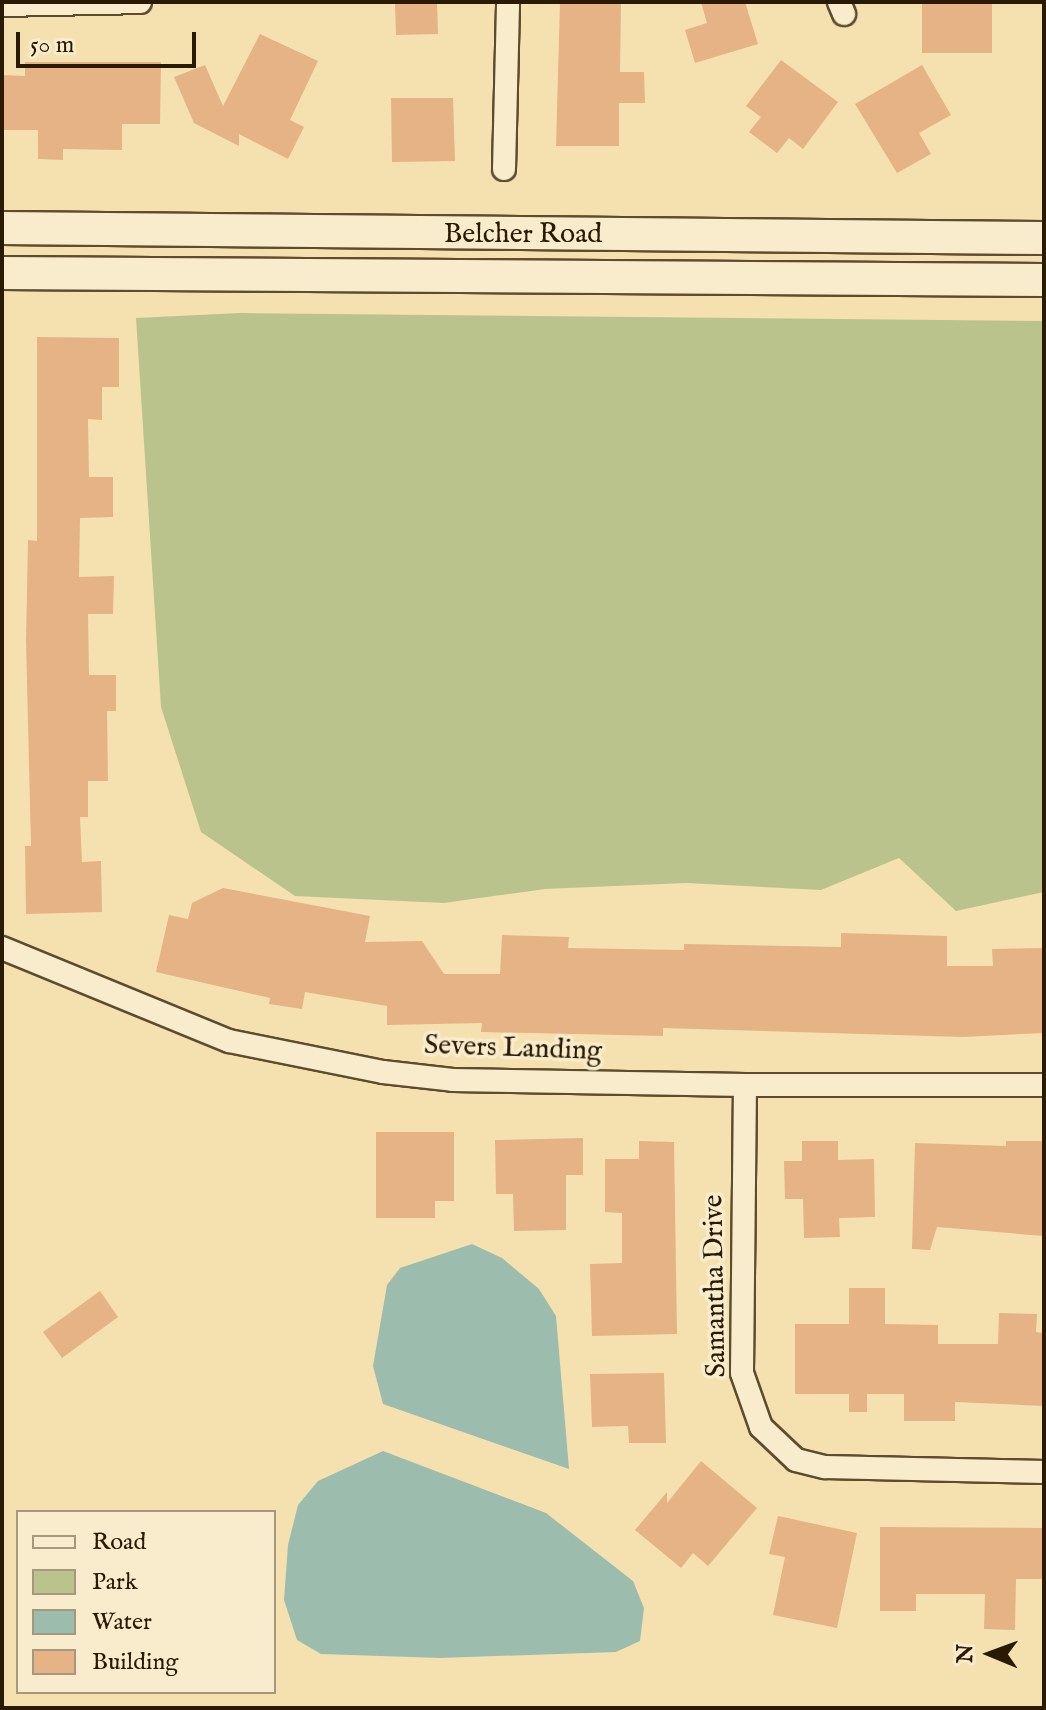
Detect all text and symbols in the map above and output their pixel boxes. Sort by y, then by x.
scale bar [20,16,200,66]
text: 50 m [30,30,74,61]
street label: Belcher Road [444,218,602,252]
street label: Severs Landing [423,1029,603,1069]
street label: Samantha Drive [698,1194,734,1378]
legend [16,1510,276,1694]
text: Road [92,1527,146,1558]
text: Park [92,1567,138,1598]
text: Water [92,1607,152,1638]
north arrow [950,1614,1030,1694]
text: N [952,1644,980,1663]
text: Building [92,1647,178,1678]

